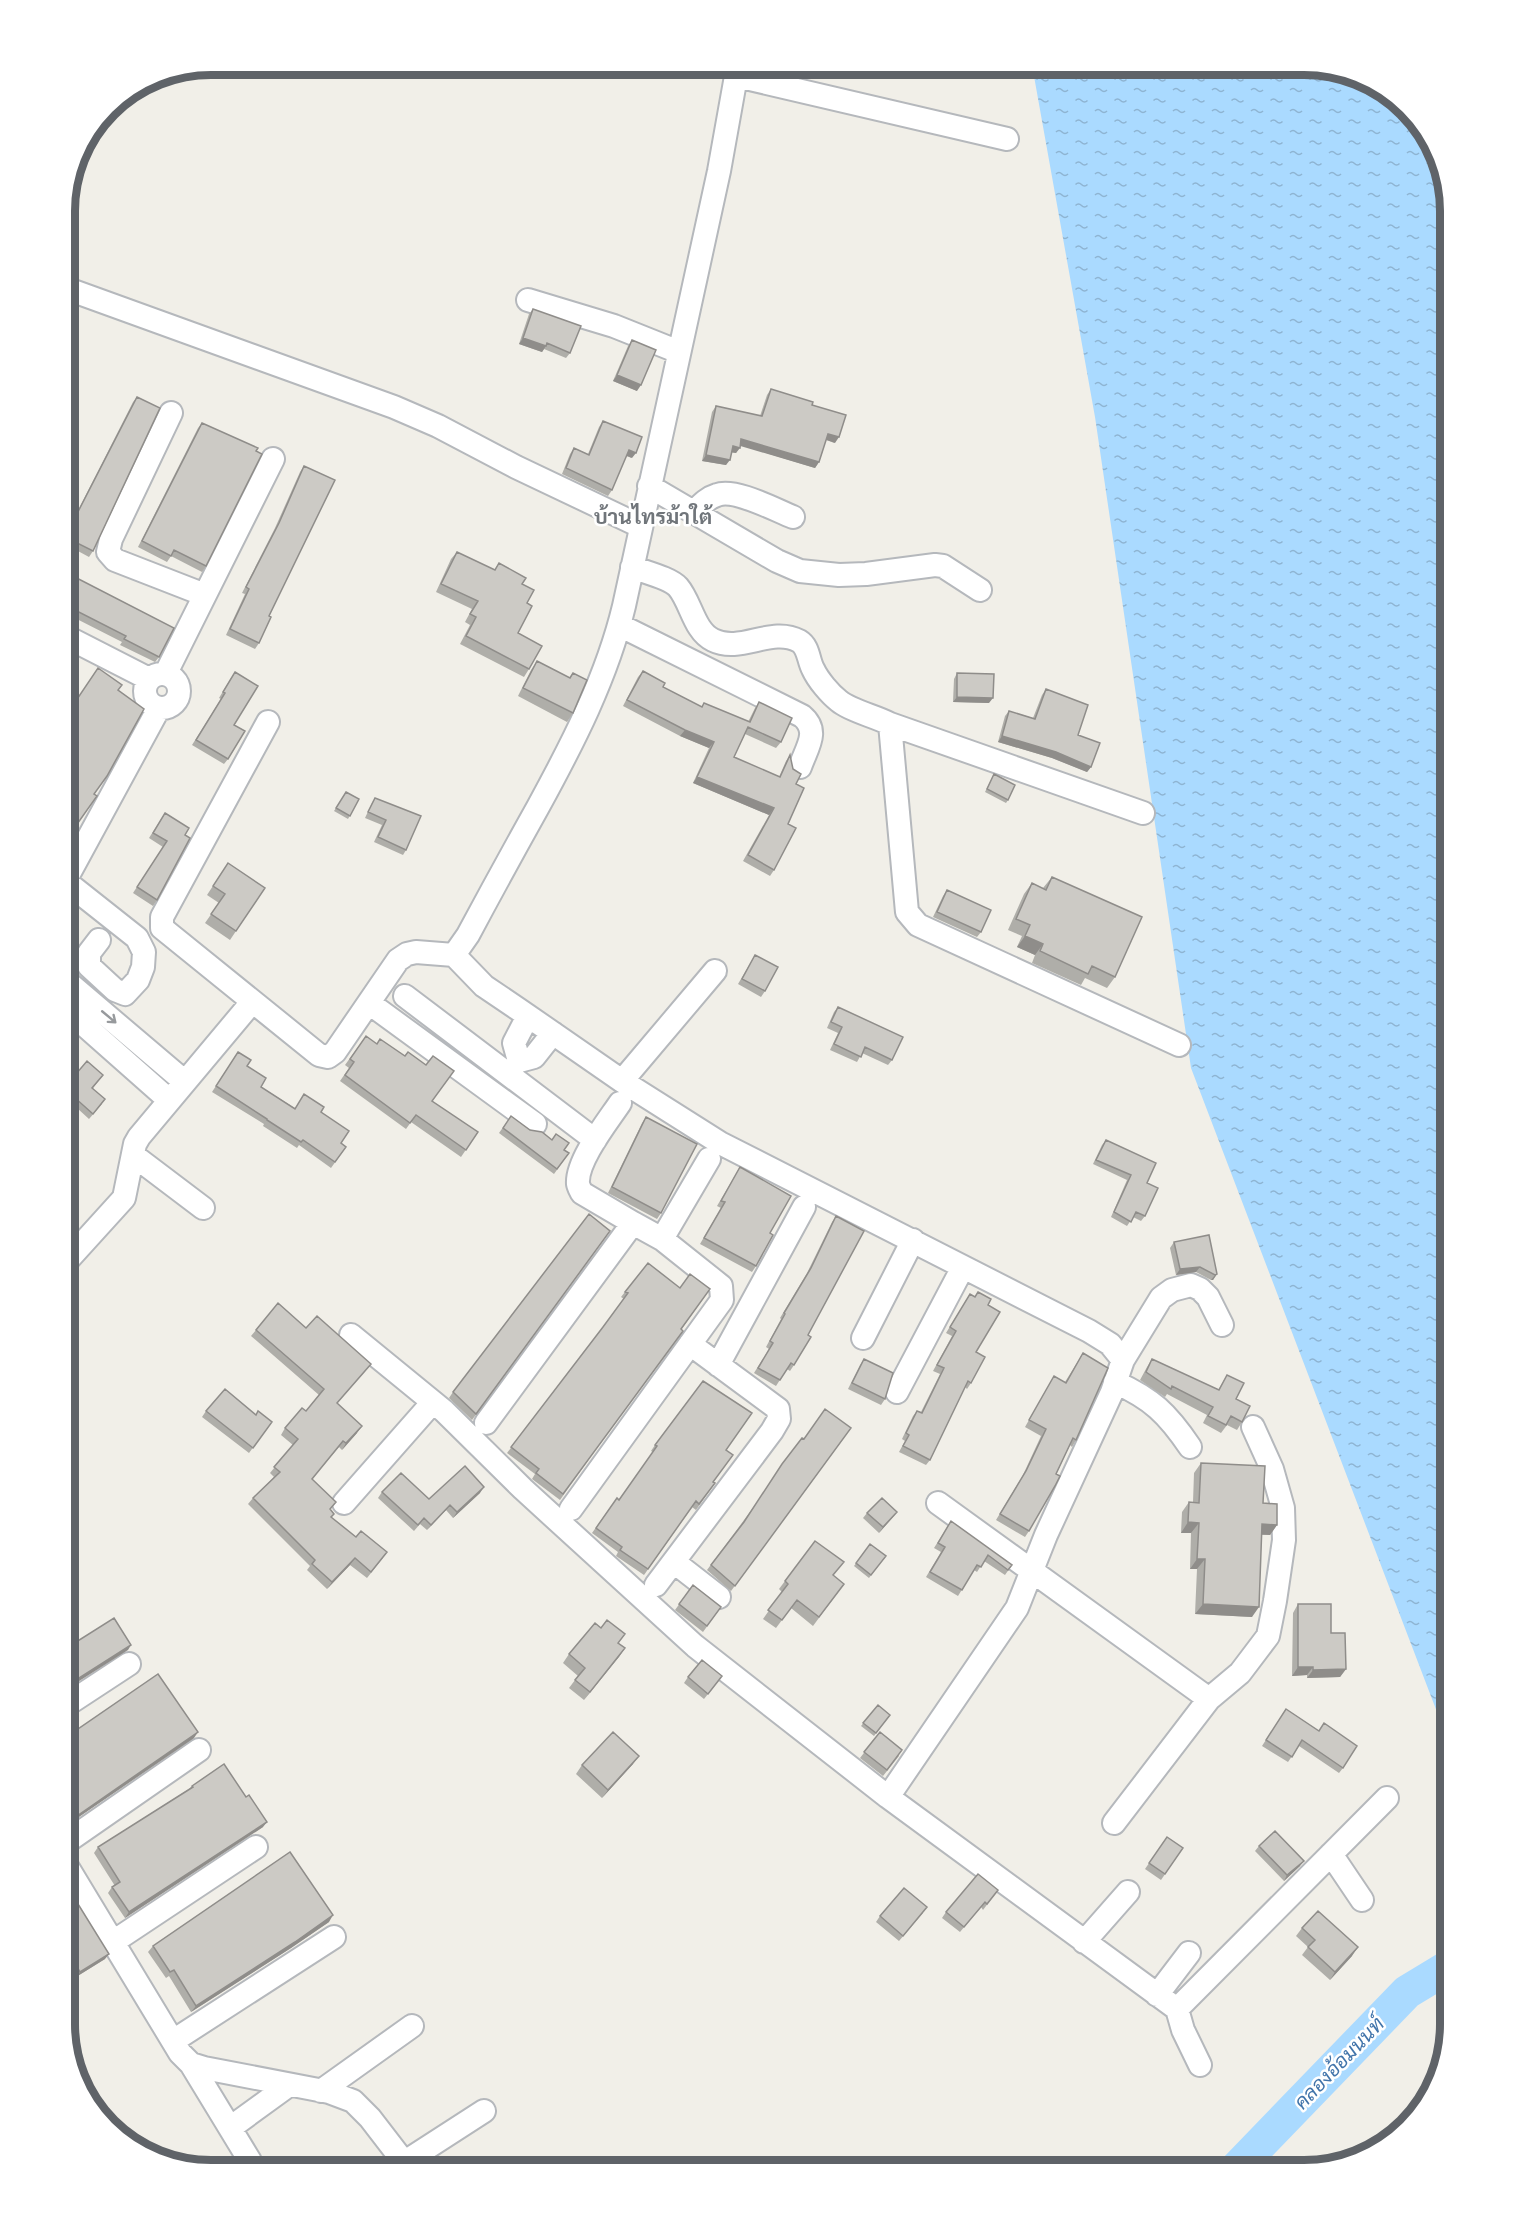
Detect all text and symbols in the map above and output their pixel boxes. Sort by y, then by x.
district label: บ้านไทรม้าใต้ [594,502,713,532]
one-way arrow [101,1011,117,1024]
water label: คลองอ้อมนนท์ [1288,2009,1393,2116]

